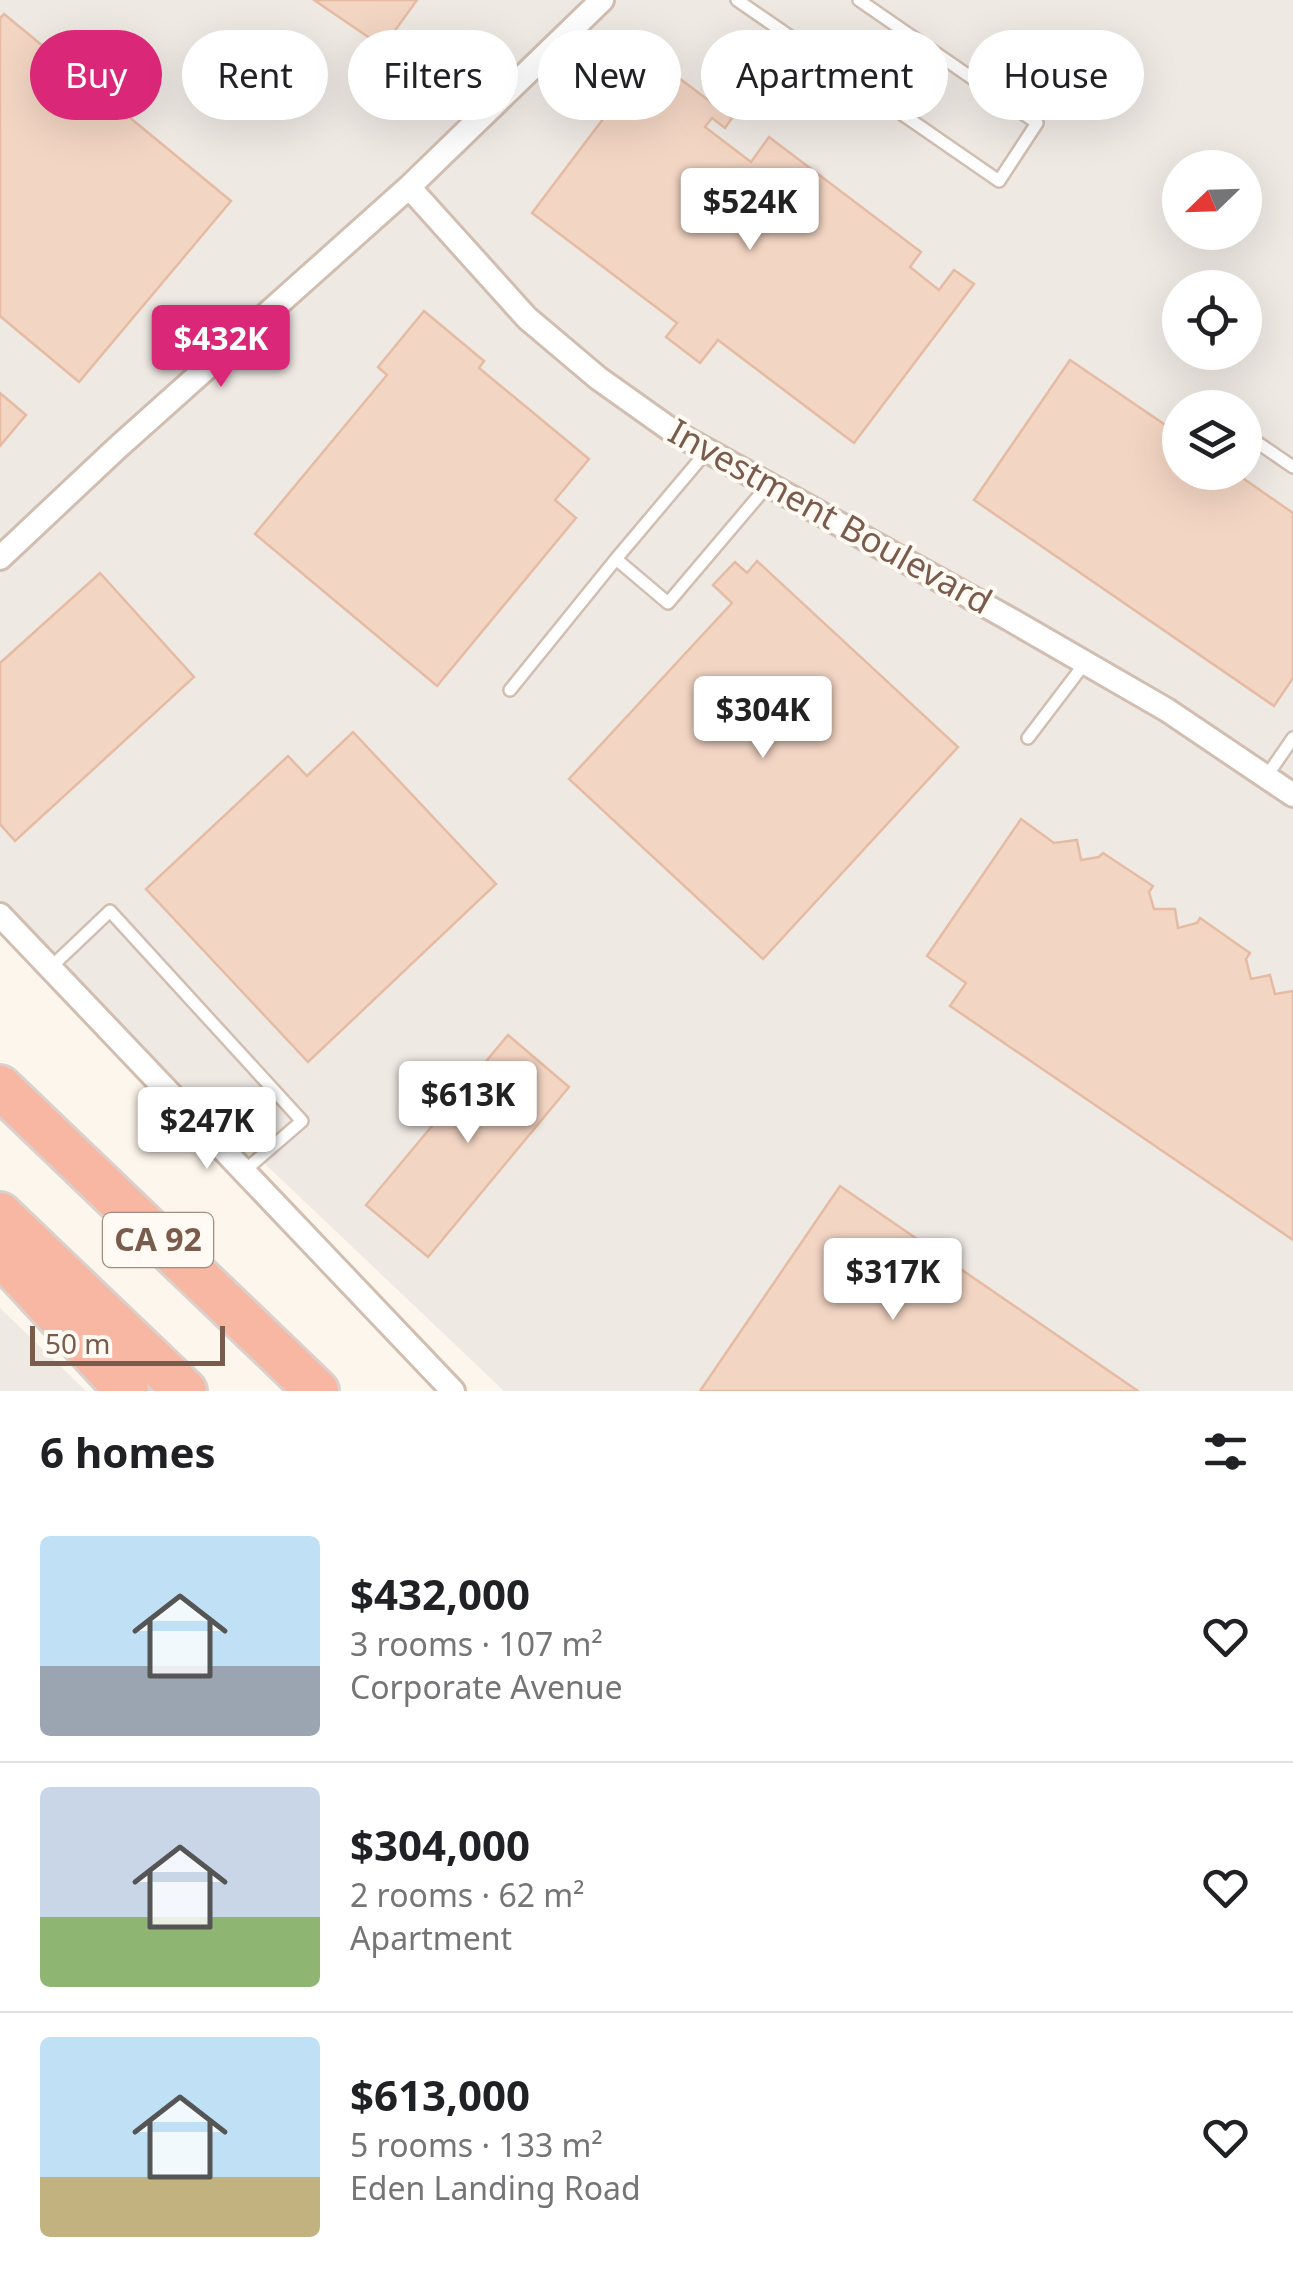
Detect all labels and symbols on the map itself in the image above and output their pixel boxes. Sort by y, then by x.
north arrow [1162,150,1262,250]
pin: $524K [680,168,820,253]
pin: $432K [151,305,291,390]
street label: Investment Boulevard [661,407,1001,624]
pin: $304K [693,676,833,761]
pin: $613K [398,1061,538,1146]
pin: $247K [137,1087,277,1172]
road number: CA 92 [103,1213,213,1267]
pin: $317K [823,1238,963,1323]
scale bar [30,1321,225,1366]

